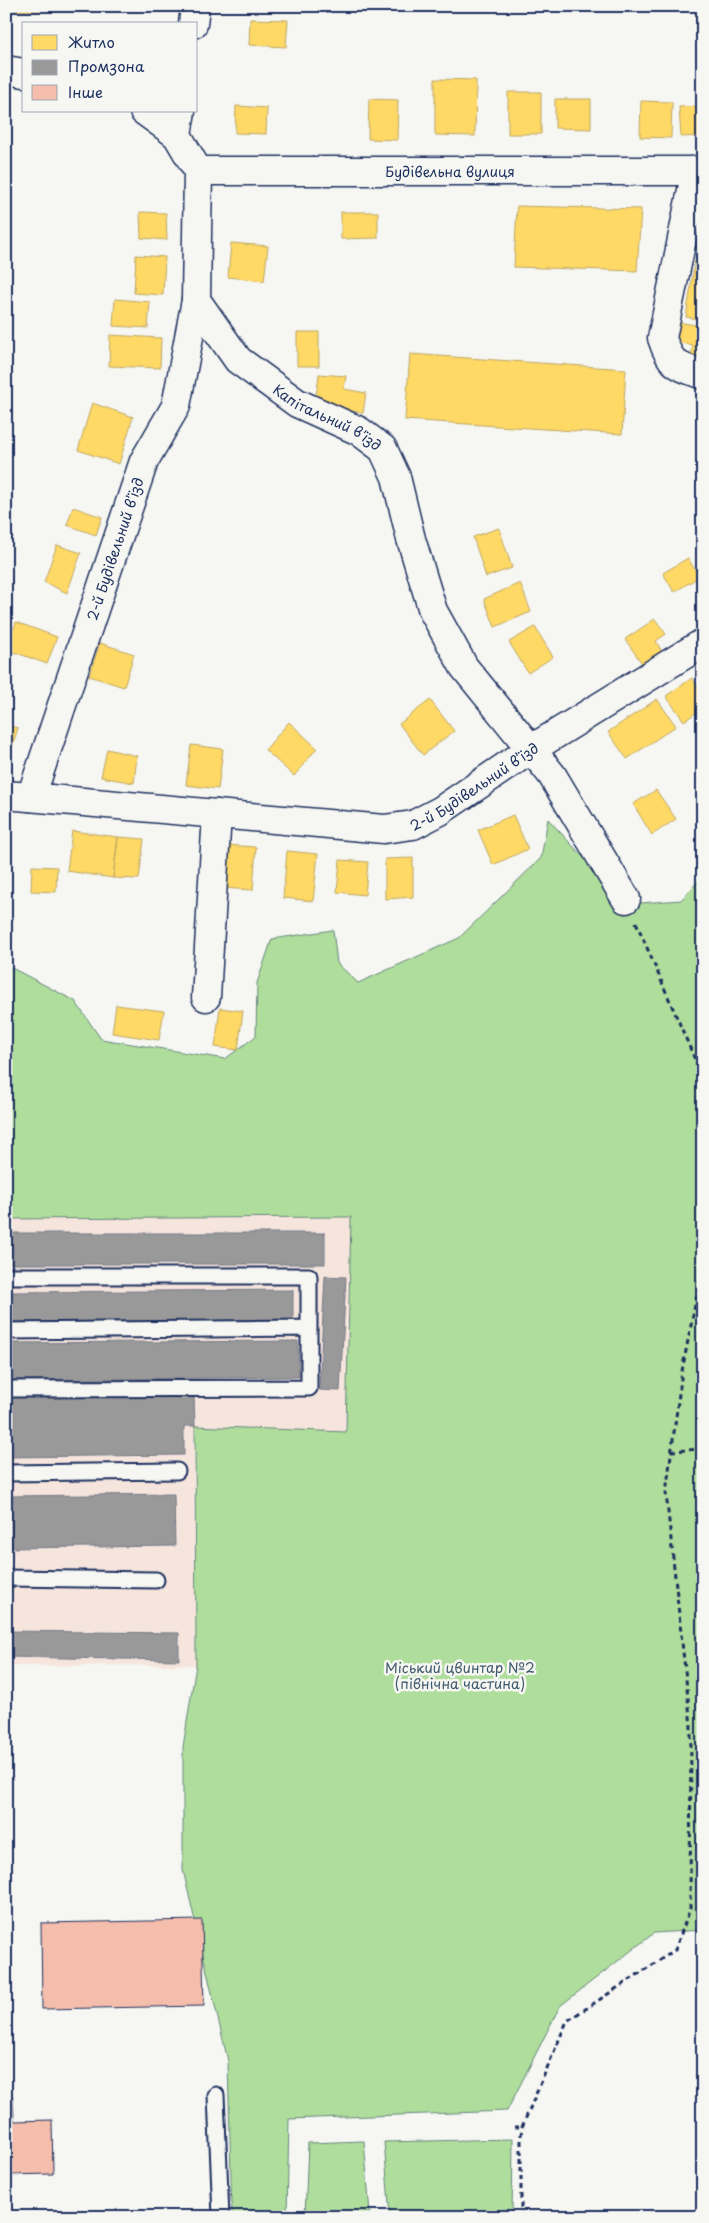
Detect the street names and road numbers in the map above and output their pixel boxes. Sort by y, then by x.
street label: Будівельна вулиця [385,161,515,182]
street label: Капітальний в'їзд [269,379,386,455]
street label: 2-й Будівельний в’їзд [81,475,148,623]
street label: 2-й Будівельний в’їзд [406,737,542,835]

